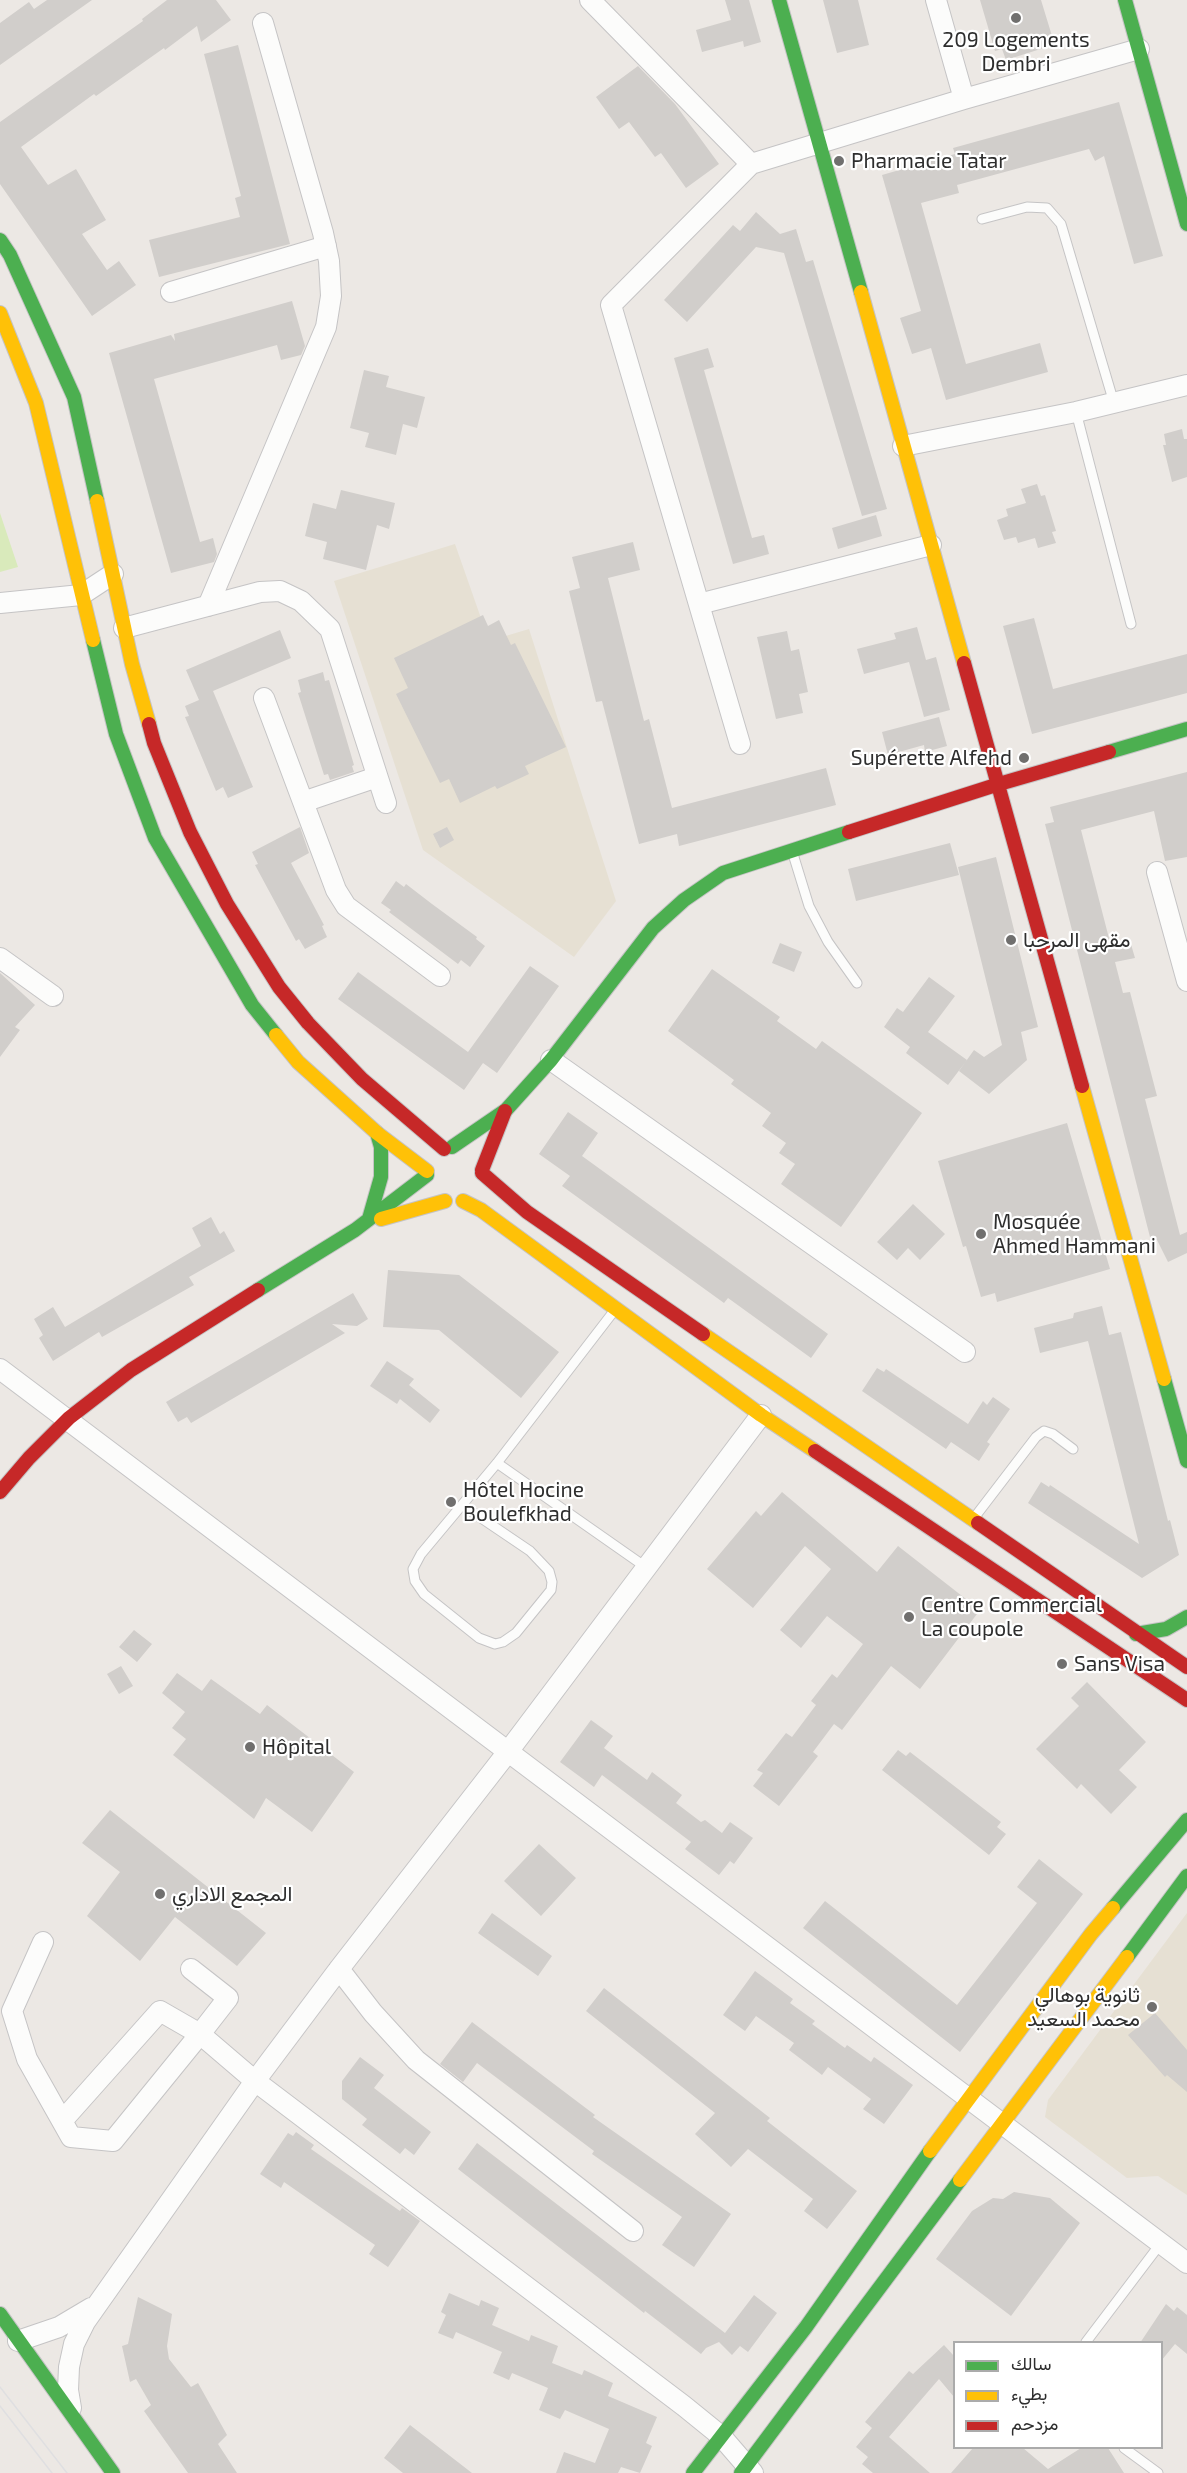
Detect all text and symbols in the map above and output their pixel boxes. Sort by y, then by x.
marker: 209 Logements Dembri [1009,11,1023,25]
place label: 209 Logements Dembri [942,27,1090,77]
place label: Pharmacie Tatar [851,148,1007,174]
marker: Pharmacie Tatar [832,154,846,168]
place label: Supérette Alfehd [851,745,1012,771]
marker: Supérette Alfehd [1017,751,1031,765]
place label: مقهى المرحبا [1023,927,1131,953]
marker: مقهى المرحبا [1004,933,1018,947]
place label: Mosquée Ahmed Hammani [993,1209,1156,1259]
marker: Mosquée Ahmed Hammani [974,1227,988,1241]
place label: Hôtel Hocine Boulefkhad [463,1477,584,1527]
marker: Hôtel Hocine Boulefkhad [444,1495,458,1509]
place label: Centre Commercial La coupole [921,1592,1102,1642]
marker: Centre Commercial La coupole [902,1610,916,1624]
place label: Sans Visa [1074,1651,1165,1677]
marker: Sans Visa [1055,1657,1069,1671]
place label: Hôpital [262,1734,331,1760]
marker: Hôpital [243,1740,257,1754]
place label: المجمع الاداري [172,1881,292,1907]
marker: المجمع الاداري [153,1887,167,1901]
place label: ثانوية بوهالي محمد السعيد [1027,1982,1140,2032]
marker: ثانوية بوهالي محمد السعيد [1145,2000,1159,2014]
legend [953,2341,1163,2449]
text: سالك [1011,2352,1051,2374]
text: بطيء [1011,2382,1047,2404]
text: مزدحم [1011,2412,1058,2434]

